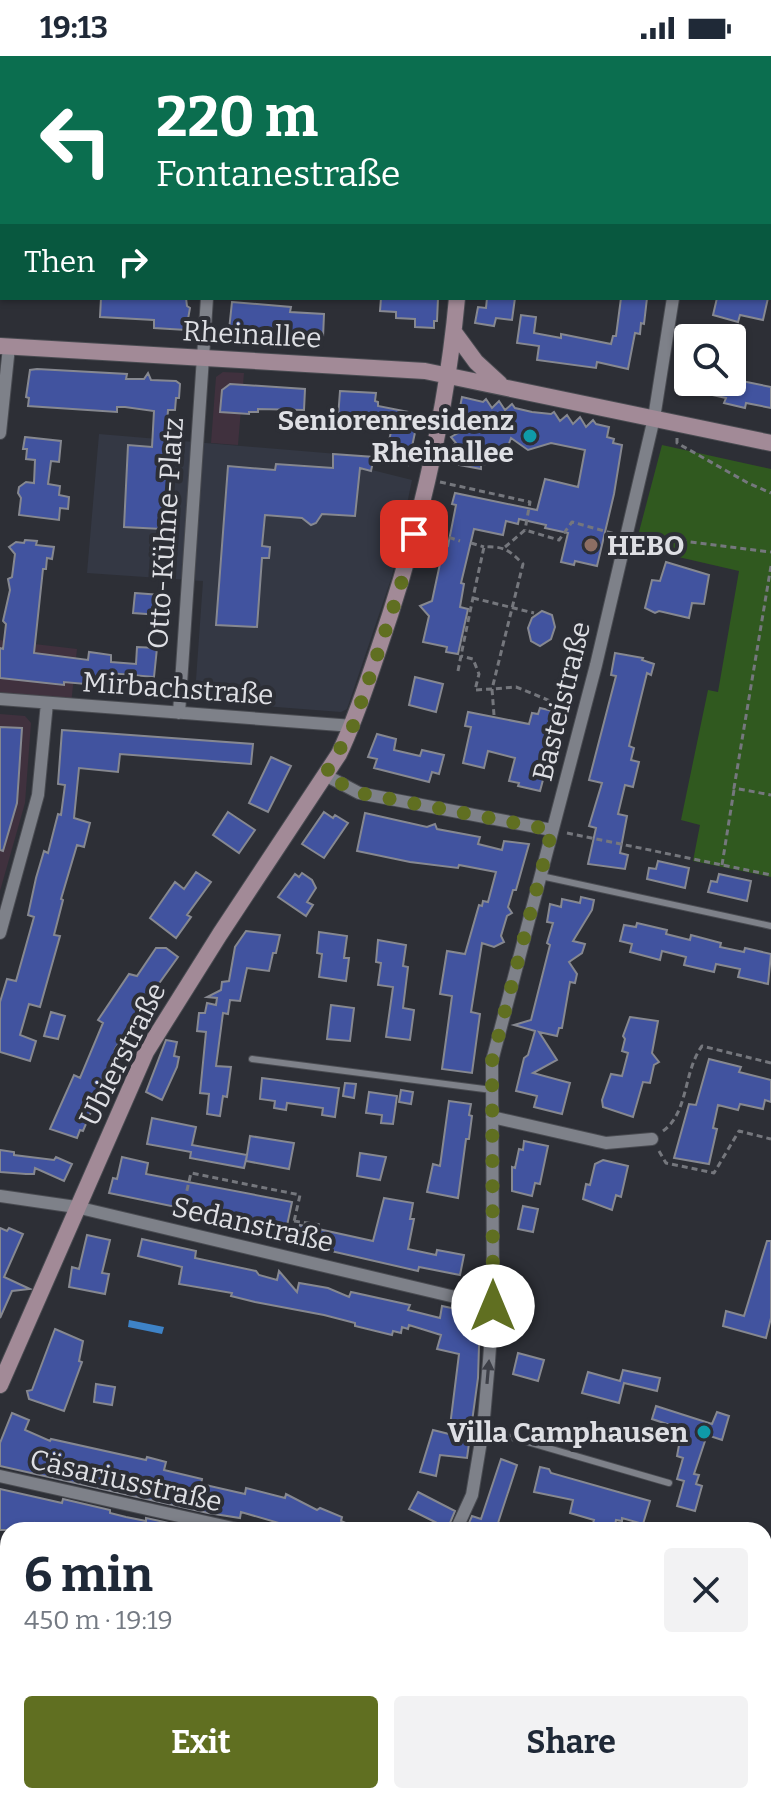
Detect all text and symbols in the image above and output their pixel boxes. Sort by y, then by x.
text: 19:13 [40,10,108,46]
text: 220 m [156,84,318,151]
icon: left [24,88,128,192]
text: Fontanestraße [156,152,400,196]
icon: right [111,240,155,284]
text: Then [24,244,95,280]
street label: Rheinallee [182,314,322,355]
map controls [674,324,746,396]
button: search [674,324,746,396]
place label: Seniorenresidenz Rheinallee [278,404,514,469]
street label: Otto-Kühne-Platz [141,416,190,650]
marker: Seniorenresidenz Rheinallee [521,427,539,445]
pin [380,500,448,568]
icon: arrive [392,512,436,556]
place label: HEBO [607,529,684,562]
marker: HEBO [582,536,600,554]
street label: Basteistraße [526,618,597,784]
street label: Mirbachstraße [81,665,275,712]
street label: Ubierstraße [72,977,173,1131]
street label: Sedanstraße [169,1190,337,1259]
position arrow [451,1264,535,1348]
one-way arrow [482,1360,495,1385]
place label: Villa Camphausen [447,1416,688,1449]
marker: Villa Camphausen [695,1423,713,1441]
street label: Cäsariusstraße [27,1442,225,1519]
text: 6 min [24,1546,153,1604]
button: close [664,1548,748,1632]
text: 450 m · 19:19 [24,1605,173,1636]
button: Exit [24,1696,378,1788]
button: Share [394,1696,748,1788]

